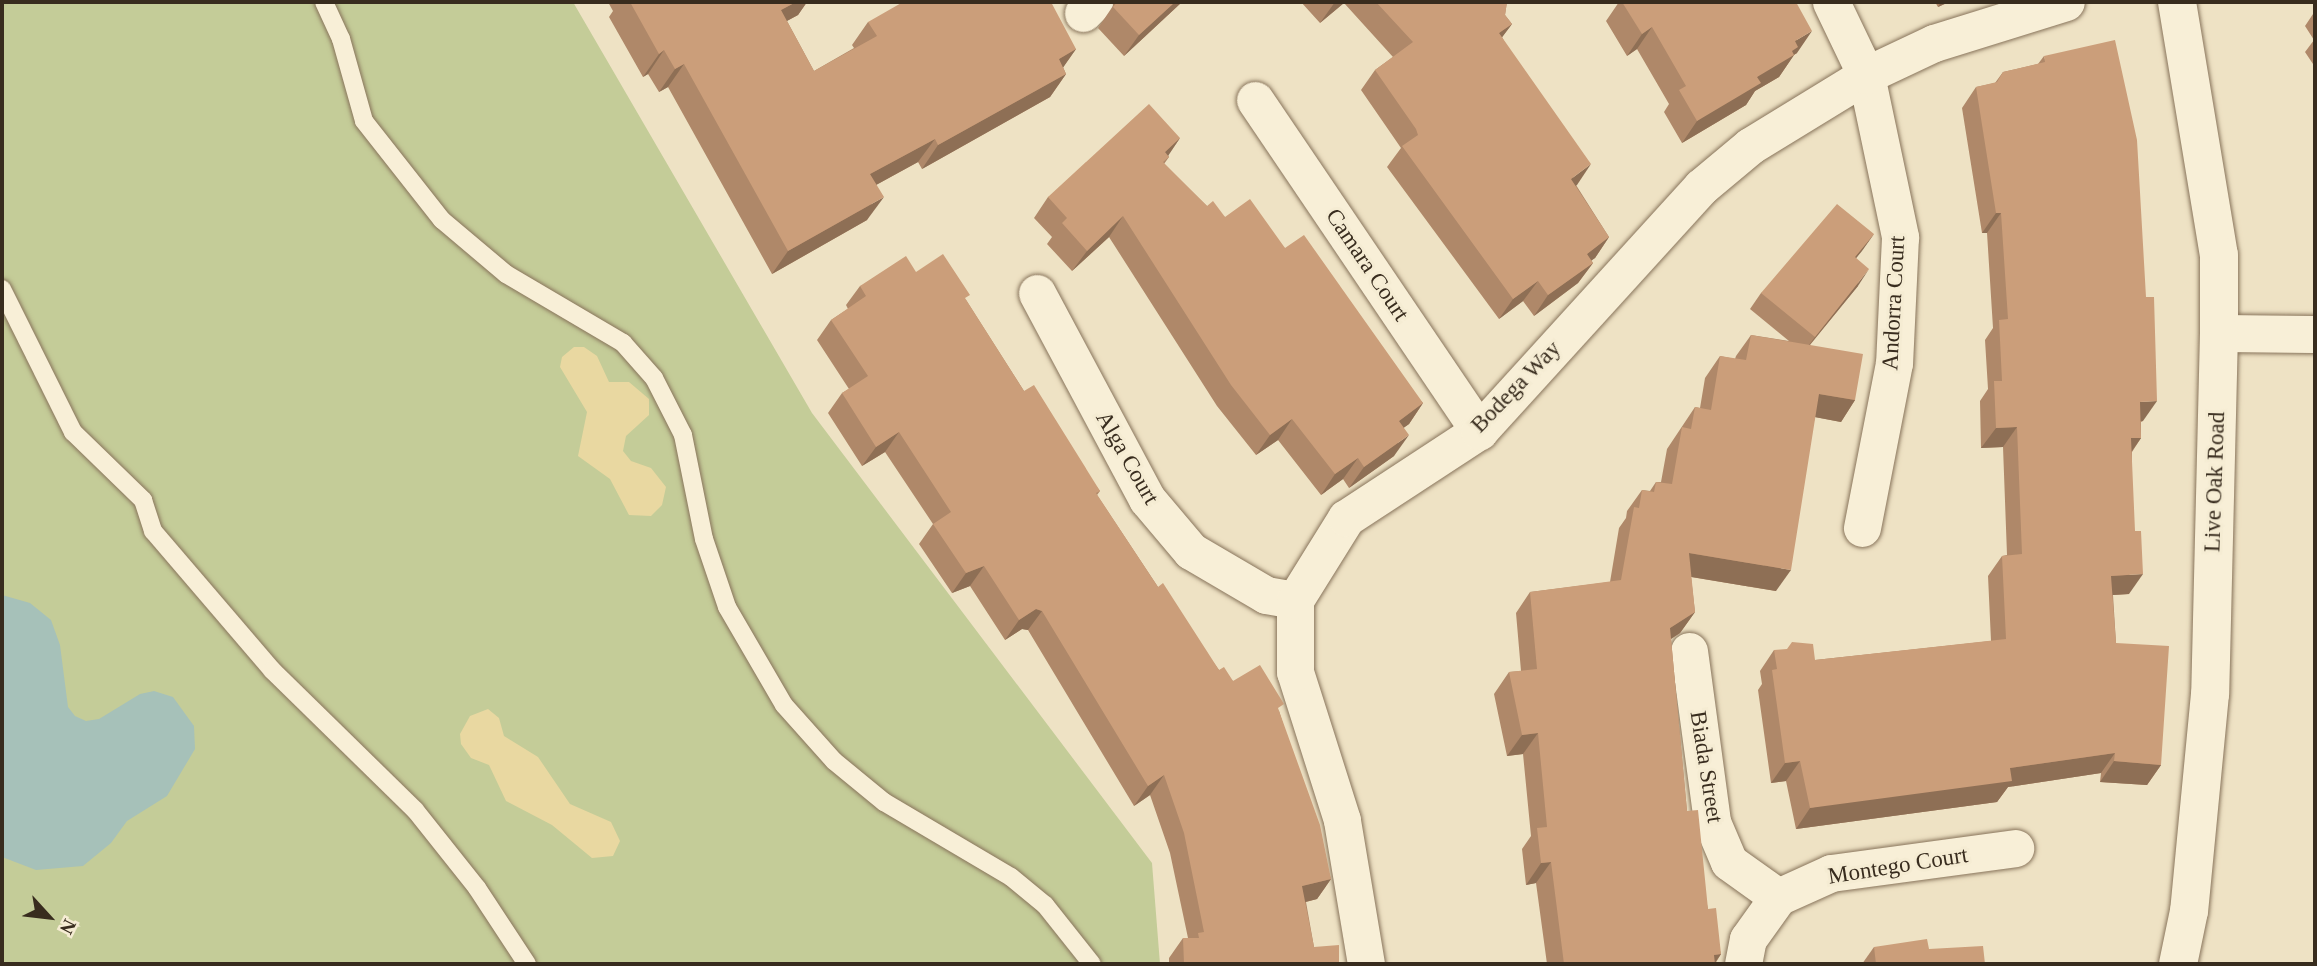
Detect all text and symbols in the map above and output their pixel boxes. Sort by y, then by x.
street label: Camara Court [1319,204,1415,326]
street label: Andorra Court [1877,235,1911,371]
street label: Bodega Way [1465,335,1567,439]
street label: Alga Court [1089,407,1165,509]
street label: Live Oak Road [2199,411,2231,553]
street label: Biada Street [1684,709,1728,825]
street label: Montego Court [1826,841,1970,891]
north arrow [14,882,84,952]
text: N [56,916,81,938]

